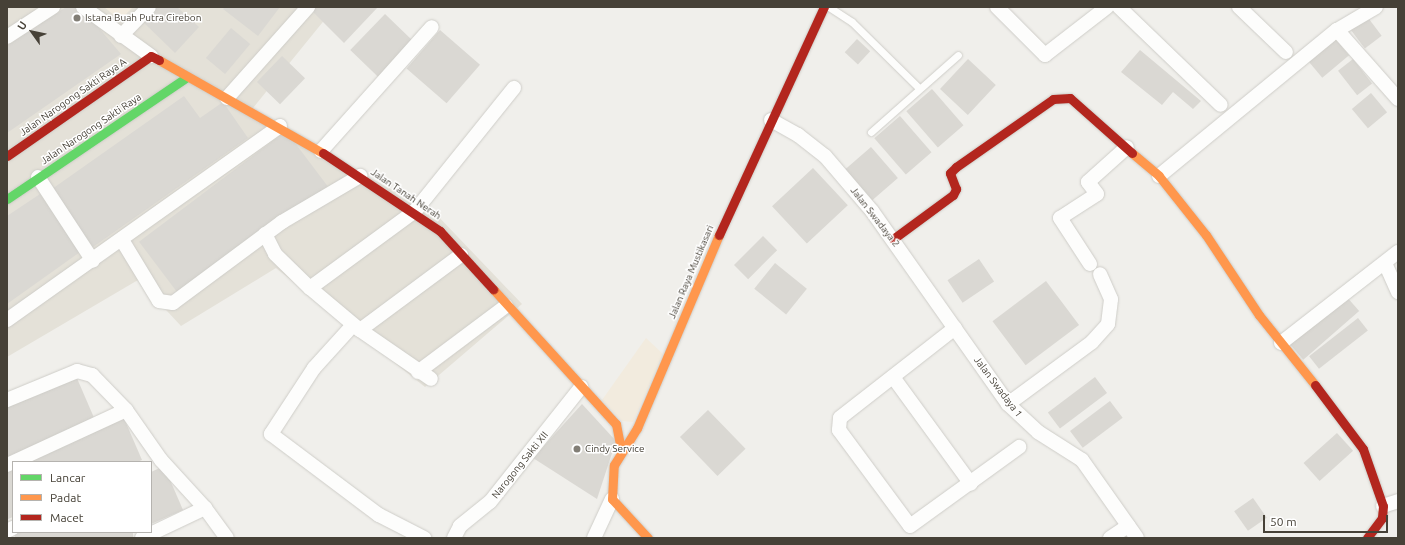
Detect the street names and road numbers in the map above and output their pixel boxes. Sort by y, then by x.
street label: Jalan Narogong Sakti Raya A [17,56,129,138]
street label: Jalan Narogong Sakti Raya [39,91,143,167]
street label: Jalan Tanah Nerah [369,166,443,222]
street label: Jalan Swadaya 2 [848,185,902,249]
street label: Jalan Raya Mustikasari [666,223,716,321]
street label: Jalan Swadaya 1 [971,354,1025,420]
street label: Narogong Sakti XII [489,429,551,501]

